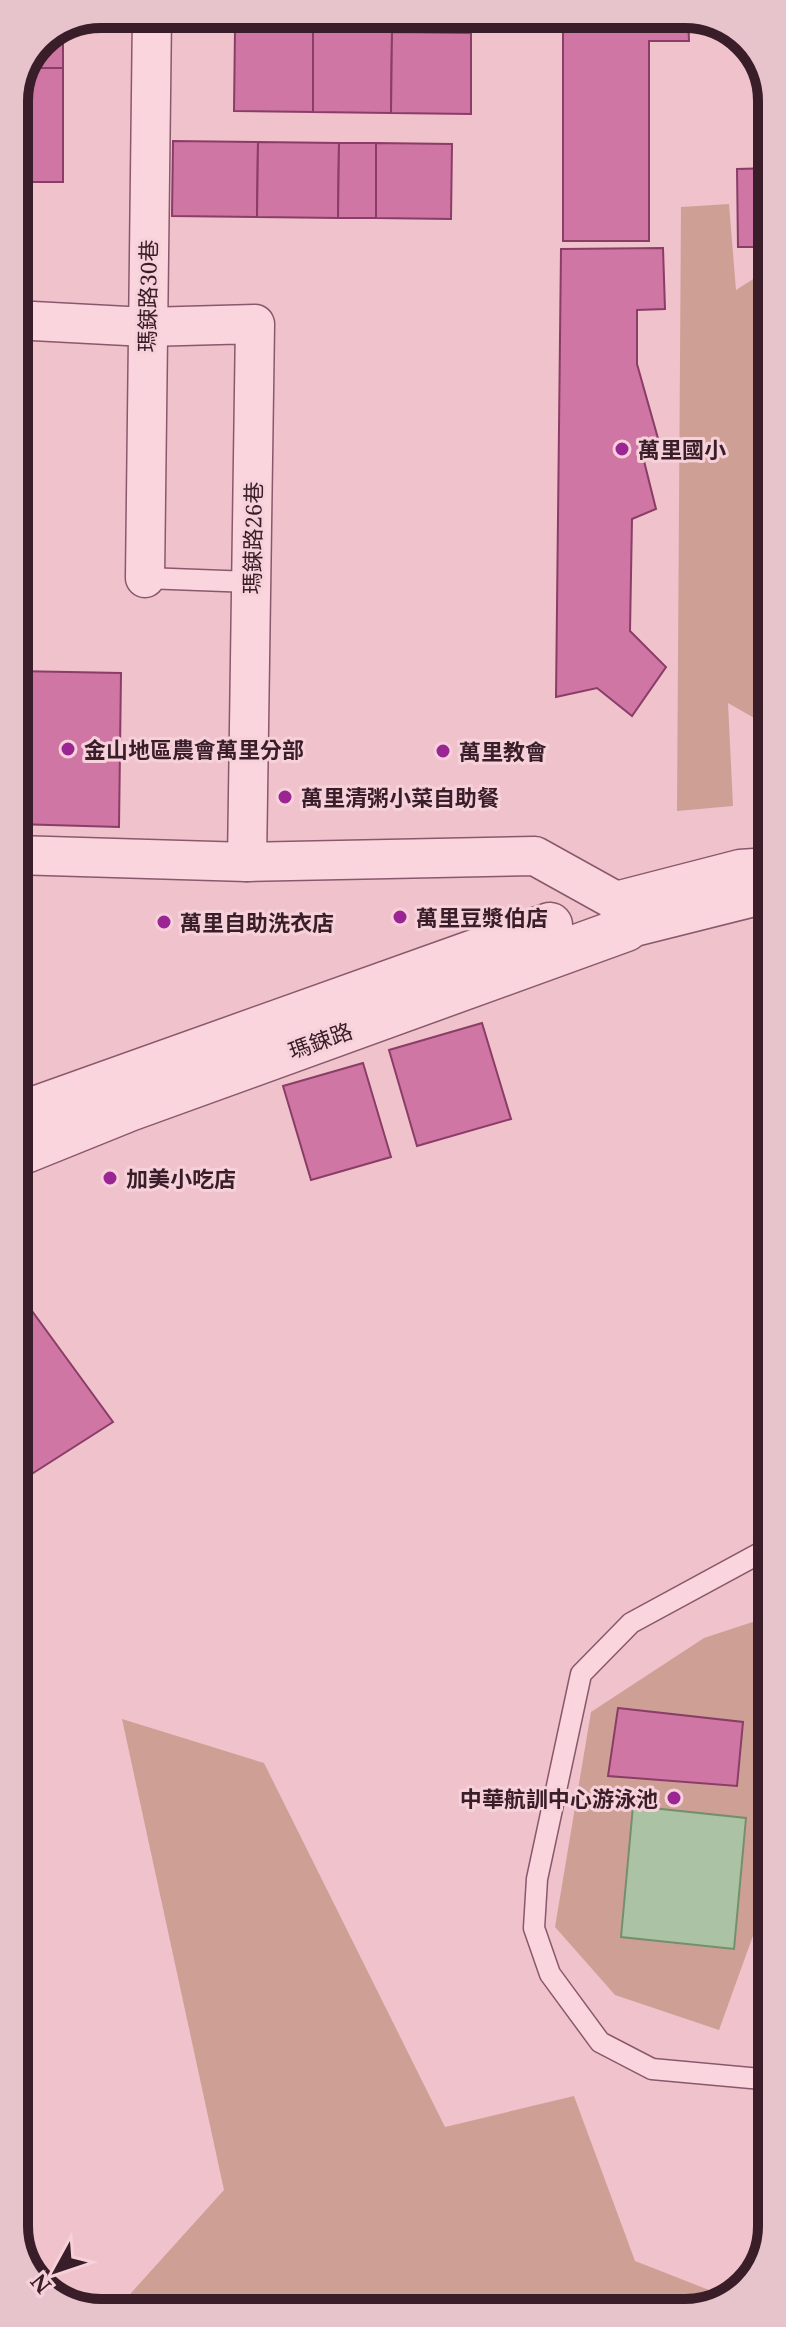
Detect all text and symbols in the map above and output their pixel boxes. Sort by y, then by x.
street label: 瑪鋉路30巷 [131,239,163,353]
place label: 萬里國小 [638,434,726,464]
marker: 萬里國小 [613,440,631,458]
street label: 瑪鋉路26巷 [236,481,268,595]
place label: 金山地區農會萬里分部 [84,734,304,764]
place label: 萬里教會 [459,736,547,766]
marker: 金山地區農會萬里分部 [59,740,77,758]
marker: 萬里教會 [434,742,452,760]
place label: 萬里清粥小菜自助餐 [301,782,499,812]
marker: 萬里清粥小菜自助餐 [276,788,294,806]
place label: 萬里豆漿伯店 [416,902,548,932]
place label: 萬里自助洗衣店 [180,907,334,937]
marker: 萬里豆漿伯店 [391,908,409,926]
marker: 萬里自助洗衣店 [155,913,173,931]
street label: 瑪鋉路 [284,1015,356,1065]
place label: 加美小吃店 [126,1163,236,1193]
marker: 加美小吃店 [101,1169,119,1187]
place label: 中華航訓中心游泳池 [460,1783,658,1813]
marker: 中華航訓中心游泳池 [665,1789,683,1807]
north arrow [16,2231,96,2311]
text: N [23,2268,57,2301]

